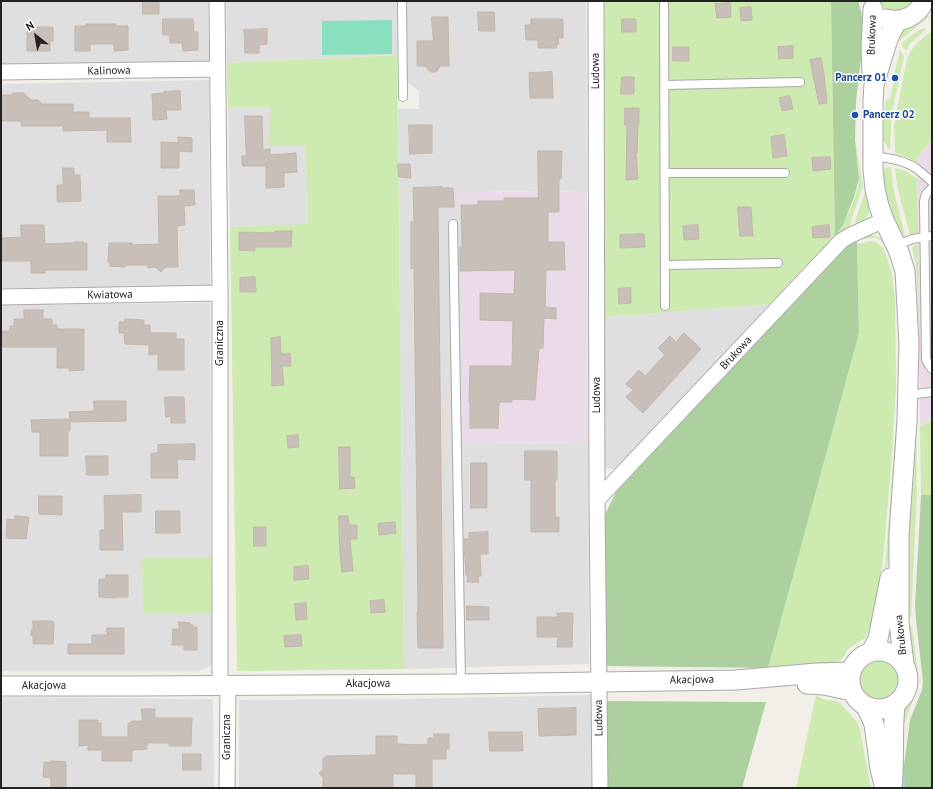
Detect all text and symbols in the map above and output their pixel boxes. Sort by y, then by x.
street label: Brukowa [865,15,879,55]
north arrow [16,16,56,56]
text: N [23,18,37,34]
street label: Ludowa [589,53,603,89]
street label: Kalinowa [87,64,131,78]
place label: Pancerz 01 [835,71,887,85]
marker: Pancerz 01 [890,73,900,83]
place label: Pancerz 02 [863,108,915,122]
marker: Pancerz 02 [850,110,860,120]
street label: Kwiatowa [87,288,133,302]
street label: Graniczna [213,320,227,366]
street label: Brukowa [717,334,755,372]
street label: Ludowa [590,377,604,413]
street label: Brukowa [892,614,910,656]
street label: Akacjowa [670,673,714,687]
street label: Akacjowa [346,677,390,691]
street label: Akacjowa [22,679,66,693]
street label: Ludowa [592,700,606,736]
street label: Graniczna [220,714,234,760]

